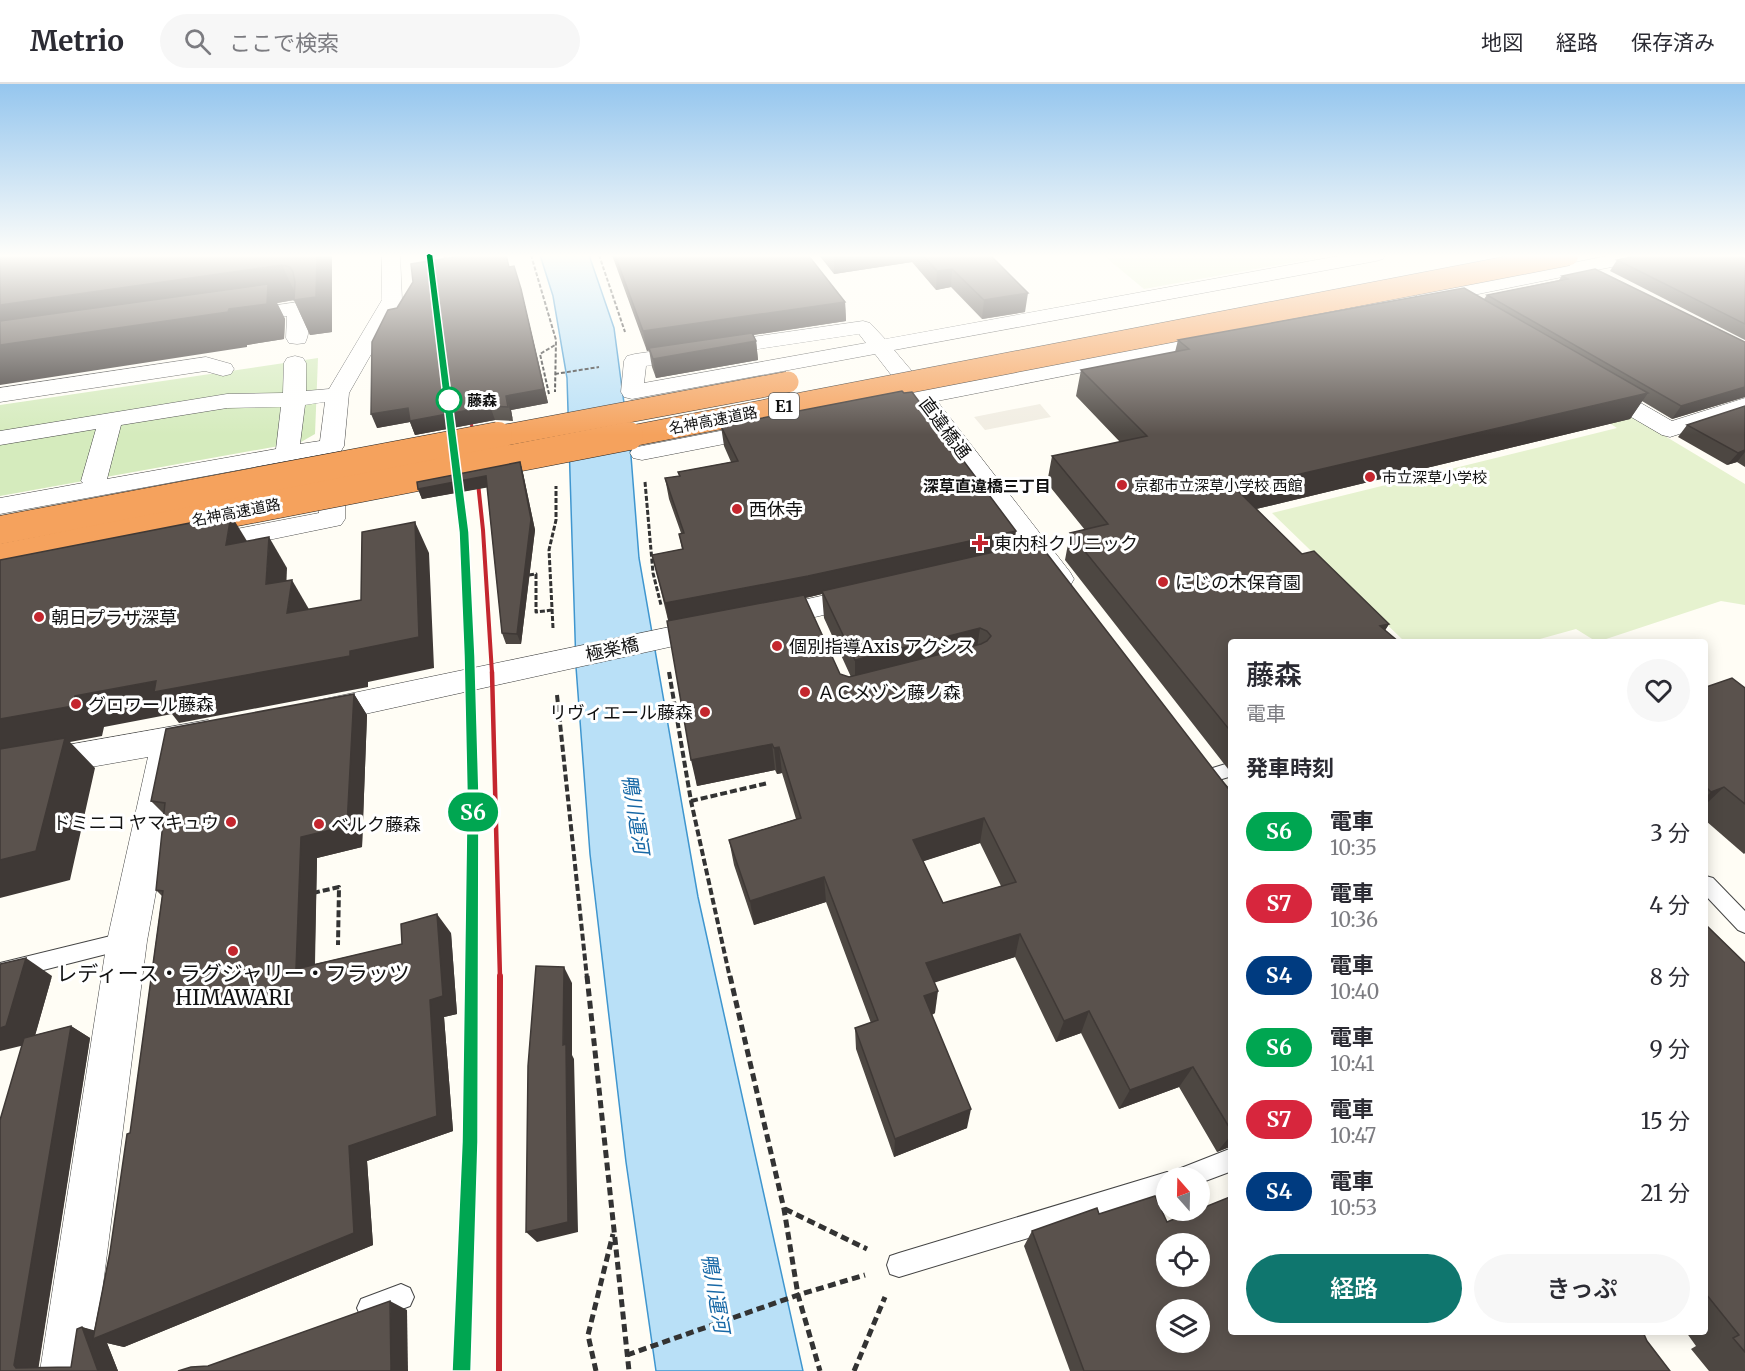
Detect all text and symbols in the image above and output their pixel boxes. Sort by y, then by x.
search box [160,14,580,68]
text: Metrio [30,23,124,59]
icon: search [181,25,214,58]
text: ここで検索 [229,29,339,57]
text: 地図 [1481,29,1523,56]
text: 経路 [1556,29,1598,56]
text: 保存済み [1631,29,1715,56]
marker: 藤森 [436,387,462,413]
place label: 藤森 [467,391,497,410]
street label: 直違橋通 [914,392,976,464]
road number: E1 [769,393,799,419]
street label: 名神高速道路 [667,402,759,438]
place label: 市立深草小学校 [1382,468,1487,487]
marker: 市立深草小学校 [1363,470,1377,484]
district label: 深草直違橋三丁目 [923,476,1051,496]
place label: 京都市立深草小学校 西館 [1134,476,1303,495]
marker: 京都市立深草小学校 西館 [1115,478,1129,492]
street label: 名神高速道路 [190,494,282,530]
place label: 西休寺 [749,498,803,521]
marker: 西休寺 [730,502,744,516]
place label: 東内科クリニック [994,532,1138,555]
marker: 東内科クリニック [971,534,989,552]
place label: にじの木保育園 [1175,571,1301,594]
marker: にじの木保育園 [1156,575,1170,589]
place label: 朝日プラザ深草 [51,606,177,629]
marker: 朝日プラザ深草 [32,610,46,624]
street label: 極楽橋 [583,632,641,666]
place label: 個別指導Axis アクシス [789,635,975,658]
marker: 個別指導Axis アクシス [770,639,784,653]
text: 藤森 [1246,657,1302,693]
button: heart [1627,659,1690,722]
place label: ＡＣメゾン藤ノ森 [817,681,961,704]
marker: ＡＣメゾン藤ノ森 [798,685,812,699]
place label: グロワール藤森 [88,693,214,716]
marker: グロワール藤森 [69,697,83,711]
place label: リヴィエール藤森 [549,701,693,724]
text: 電車 [1246,701,1286,726]
marker: リヴィエール藤森 [698,705,712,719]
text: 発車時刻 [1246,754,1334,782]
water label: 鴨川運河 [617,773,655,859]
line badge: S6 [446,792,500,832]
text: S6 [460,799,486,826]
text: 電車 [1330,807,1374,835]
place label: ドミニコ ヤマキュウ [53,811,219,834]
place label: ベルク藤森 [331,813,421,836]
marker: ドミニコ ヤマキュウ [224,815,238,829]
marker: ベルク藤森 [312,817,326,831]
text: S6 [1266,818,1292,845]
text: 3 分 [1650,819,1690,847]
text: 10:35 [1330,835,1377,860]
text: 電車 [1330,879,1374,907]
text: S7 [1267,890,1291,917]
text: 4 分 [1649,891,1690,919]
text: 10:36 [1330,907,1378,932]
marker: レディース・ラグジャリー・フラッツ HIMAWARI [226,944,240,958]
text: 電車 [1330,951,1374,979]
place label: レディース・ラグジャリー・フラッツ HIMAWARI [56,960,410,1011]
text: S4 [1266,962,1292,989]
text: 8 分 [1650,963,1690,991]
text: 10:40 [1330,979,1380,1004]
text: 電車 [1330,1023,1374,1051]
text: S6 [1266,1034,1292,1061]
text: 9 分 [1649,1035,1690,1063]
text: 10:41 [1330,1051,1374,1076]
text: 電車 [1330,1095,1374,1123]
text: S7 [1267,1106,1291,1133]
text: 15 分 [1641,1107,1690,1135]
text: 10:47 [1330,1123,1376,1148]
north arrow [1156,1167,1210,1221]
map controls [1156,1167,1210,1353]
text: 電車 [1330,1167,1374,1195]
text: S4 [1266,1178,1292,1205]
text: 21 分 [1640,1179,1690,1207]
text: 10:53 [1330,1195,1377,1220]
button: locate [1156,1233,1210,1287]
water label: 鴨川運河 [697,1251,736,1339]
button: 経路 [1246,1254,1462,1323]
button: きっぷ [1474,1254,1690,1323]
button: layers [1156,1299,1210,1353]

